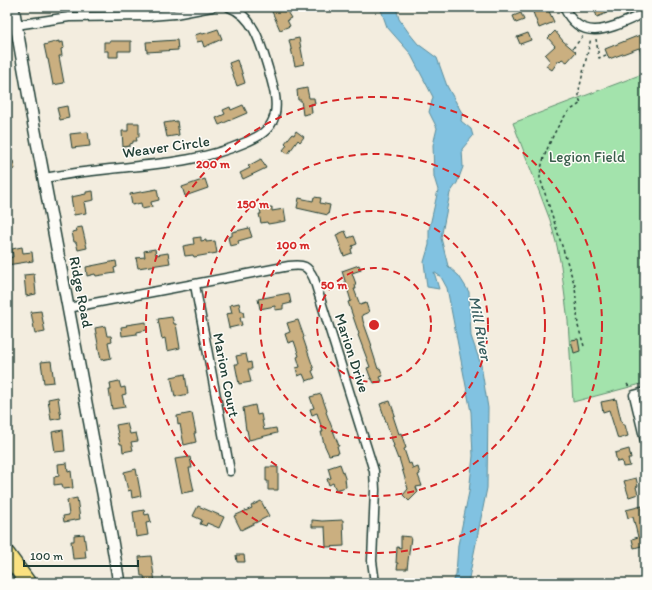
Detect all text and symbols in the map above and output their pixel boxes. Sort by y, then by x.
street label: Weaver Circle [121,132,211,162]
park label: Legion Field [549,148,626,166]
text: 200 m [196,157,231,171]
text: 150 m [237,197,270,211]
text: 100 m [276,238,310,252]
street label: Ridge Road [65,255,97,329]
text: 50 m [321,278,348,292]
water label: Mill River [465,294,496,363]
street label: Marion Drive [331,311,373,395]
centre of rings [367,318,381,332]
street label: Marion Court [209,331,243,419]
scale bar [24,542,138,568]
text: 100 m [30,549,63,563]

